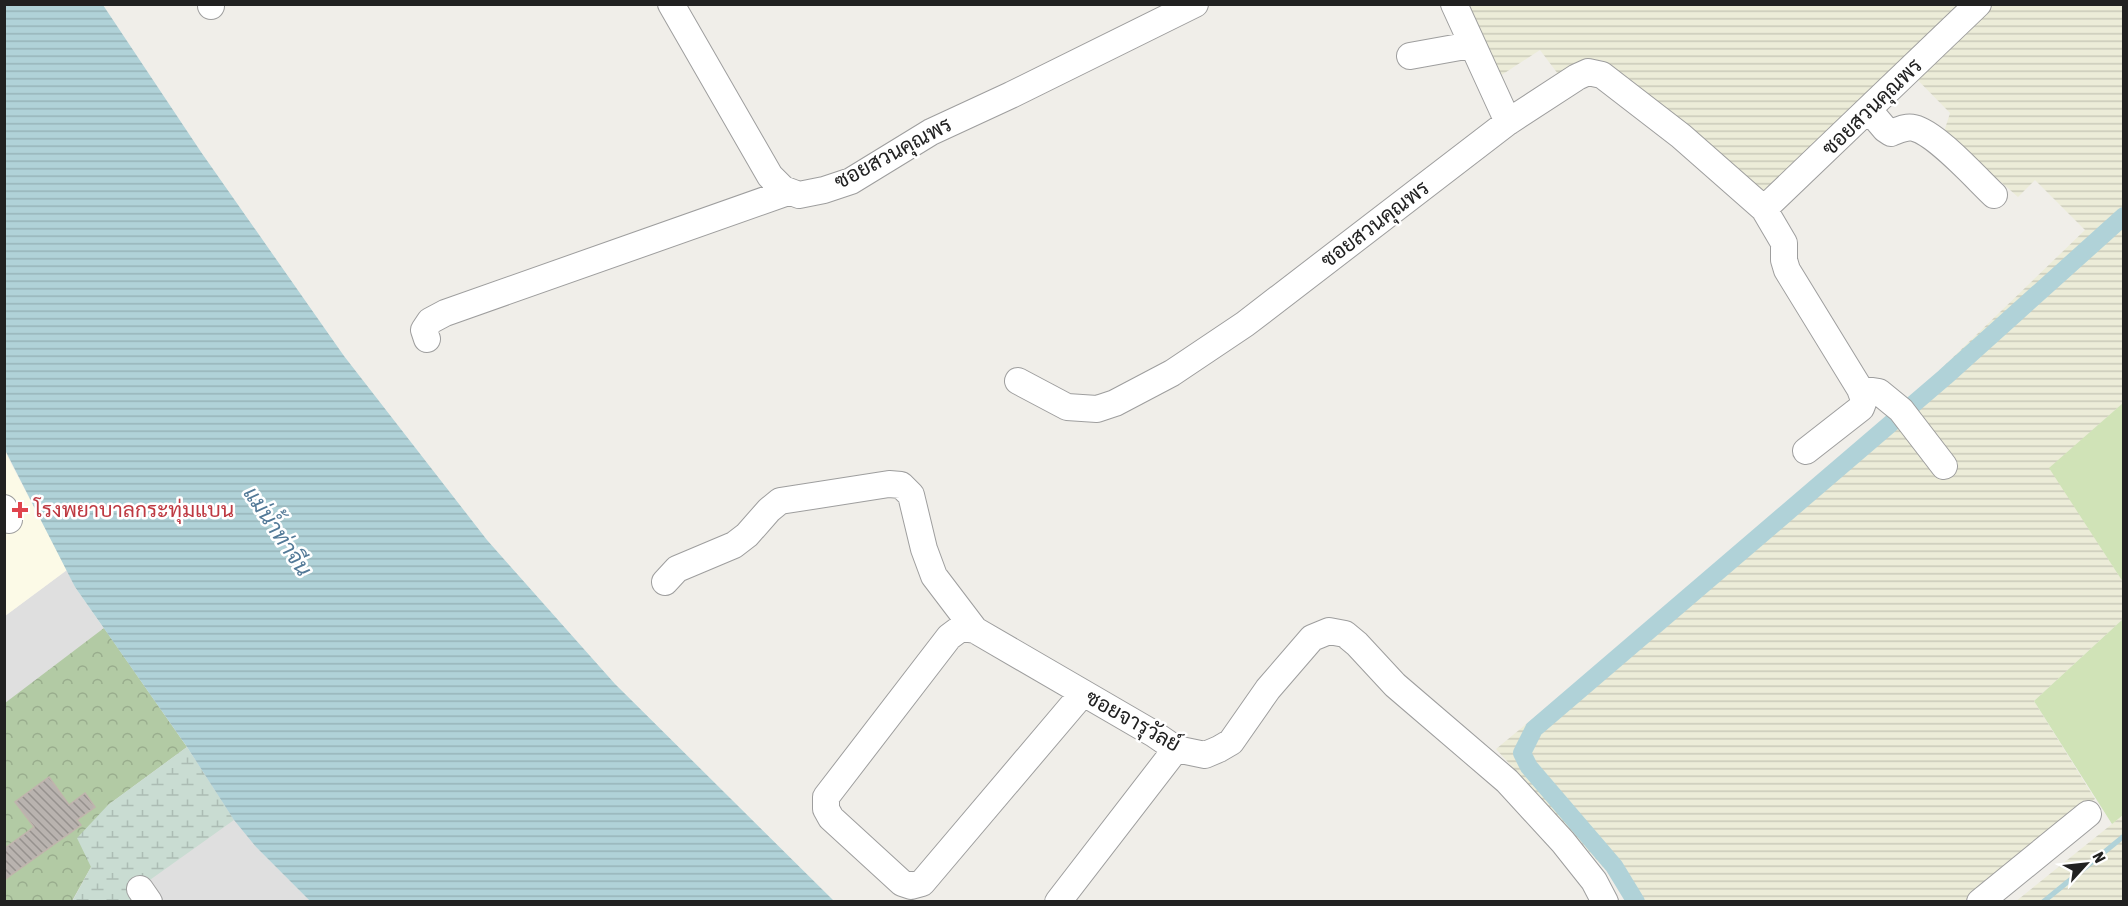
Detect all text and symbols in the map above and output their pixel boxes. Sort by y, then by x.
street label: ซอยสวนคุณพร [1817,53,1928,162]
street label: ซอยสวนคุณพร [830,111,957,196]
street label: ซอยสวนคุณพร [1316,175,1435,274]
water label: แม่น้ำท่าจีน [239,478,322,581]
place label: โรงพยาบาลกระทุ่มแบน [33,497,234,524]
marker: โรงพยาบาลกระทุ่มแบน [11,501,29,519]
street label: ซอยจารุวัลย์ [1081,683,1185,759]
north arrow [2056,834,2116,894]
text: N [2089,849,2110,865]

